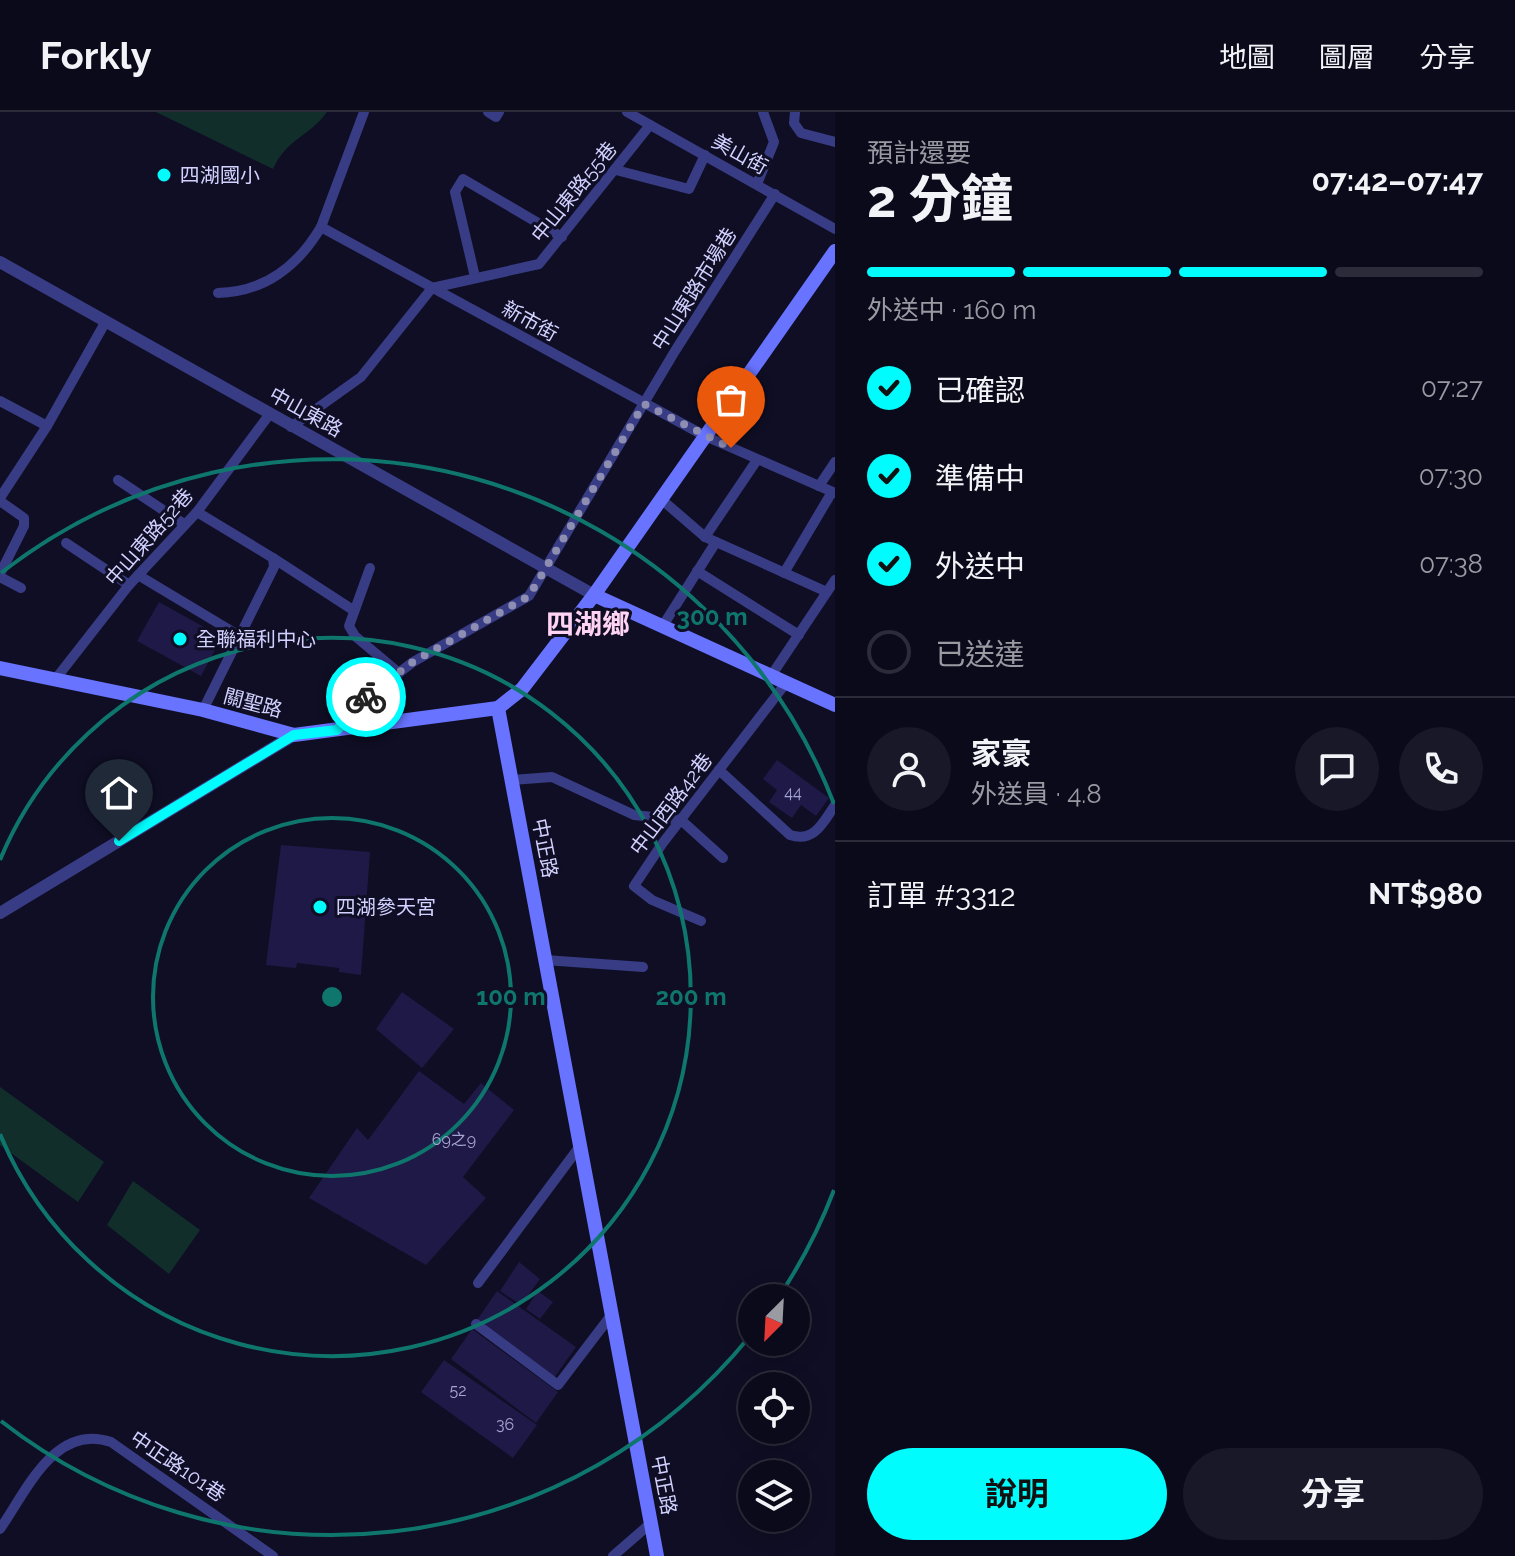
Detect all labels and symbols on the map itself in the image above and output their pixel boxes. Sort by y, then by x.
street label: 美山街 [708,129,772,179]
street label: 中山東路55巷 [526,137,622,247]
place label: 四湖國小 [180,163,260,187]
marker: 四湖國小 [155,166,173,184]
street label: 中山東路市場巷 [647,223,741,355]
street label: 新市街 [498,296,562,346]
pin [697,366,765,448]
street label: 中山東路 [265,382,347,442]
street label: 中山東路52巷 [100,483,198,591]
text: 300 m [677,602,747,631]
district label: 四湖鄉 [546,608,630,641]
place label: 全聯福利中心 [196,627,316,651]
marker: 全聯福利中心 [171,630,189,648]
courier [326,657,406,737]
street label: 關聖路 [221,684,285,722]
street label: 中山西路42巷 [625,748,717,860]
pin [85,759,153,841]
house number: 44 [784,783,802,802]
street label: 中正路 [527,816,563,880]
place label: 四湖參天宮 [336,895,436,919]
marker: 四湖參天宮 [311,898,329,916]
text: 100 m [476,982,546,1011]
text: 200 m [655,982,727,1011]
centre of rings [318,983,346,1011]
house number: 69之9 [432,1130,476,1149]
north arrow [738,1284,810,1356]
house number: 52 [449,1381,467,1400]
house number: 36 [496,1415,514,1434]
street label: 中正路101巷 [126,1425,230,1507]
street label: 中正路 [646,1453,682,1517]

